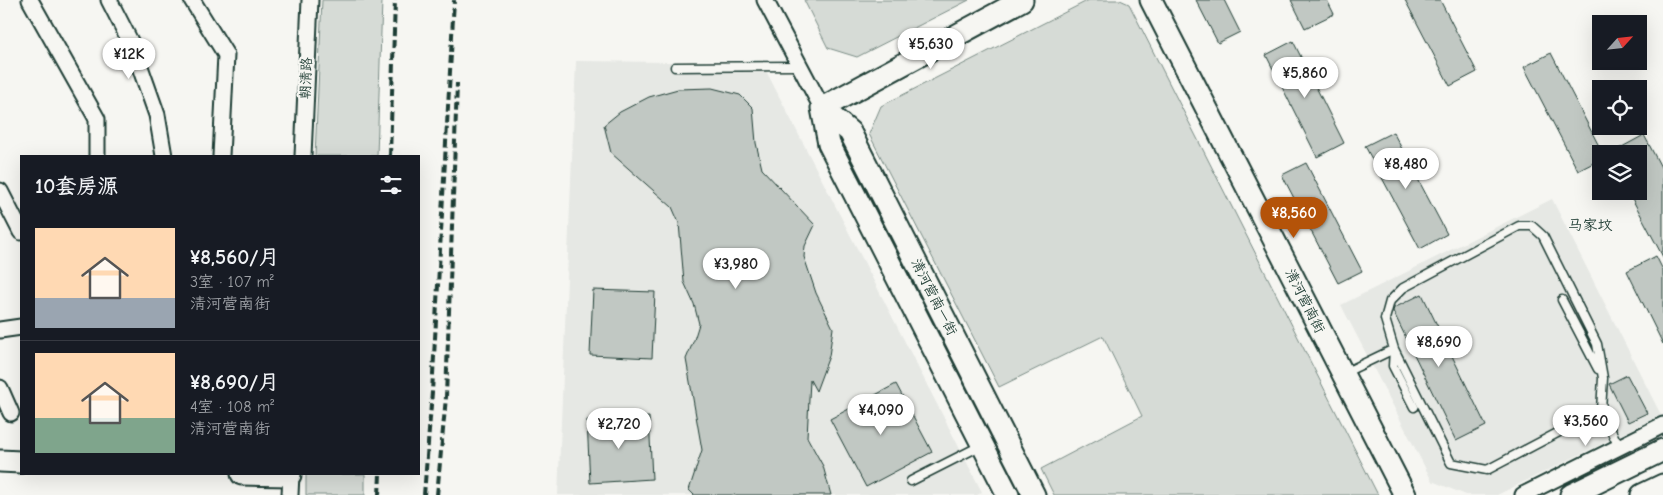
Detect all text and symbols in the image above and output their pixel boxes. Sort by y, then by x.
north arrow [1592,15,1648,70]
map controls [1592,15,1647,200]
pin: ¥5,630 [890,28,972,70]
text: ¥5,630 [909,35,953,53]
pin: ¥12K [99,38,159,80]
text: ¥12K [113,45,145,63]
pin: ¥5,860 [1264,56,1346,99]
street label: 朝清路 [297,57,315,99]
text: ¥5,860 [1282,64,1328,82]
button: locate [1592,80,1647,135]
button: layers [1592,145,1647,200]
pin: ¥8,480 [1365,148,1447,190]
text: ¥8,480 [1384,155,1428,173]
icon: filters [377,171,405,199]
text: 10套房源 [35,174,118,198]
pin: ¥8,560 [1253,196,1335,239]
text: ¥8,560 [1271,204,1317,222]
district label: 马家坟 [1567,216,1613,234]
text: ¥8,560/月 [190,245,279,269]
icon: home [75,248,135,308]
pin: ¥3,980 [695,248,777,290]
text: ¥3,980 [714,255,758,273]
street label: 清河营南一街 [907,256,961,338]
street label: 清河营南街 [1282,266,1328,336]
text: 3室 · 107 m² [190,273,274,291]
text: 清河营南街 [190,295,270,313]
pin: ¥8,690 [1398,326,1480,368]
text: ¥8,690 [1416,333,1462,351]
text: ¥8,690/月 [190,370,279,394]
icon: home [75,373,135,433]
pin: ¥4,090 [840,394,922,436]
text: 4室 · 108 m² [190,398,274,416]
text: ¥4,090 [858,401,904,419]
pin: ¥3,560 [1545,404,1627,447]
pin: ¥2,720 [578,408,660,450]
text: ¥3,560 [1564,412,1608,430]
text: ¥2,720 [597,415,641,433]
text: 清河营南街 [190,420,270,438]

